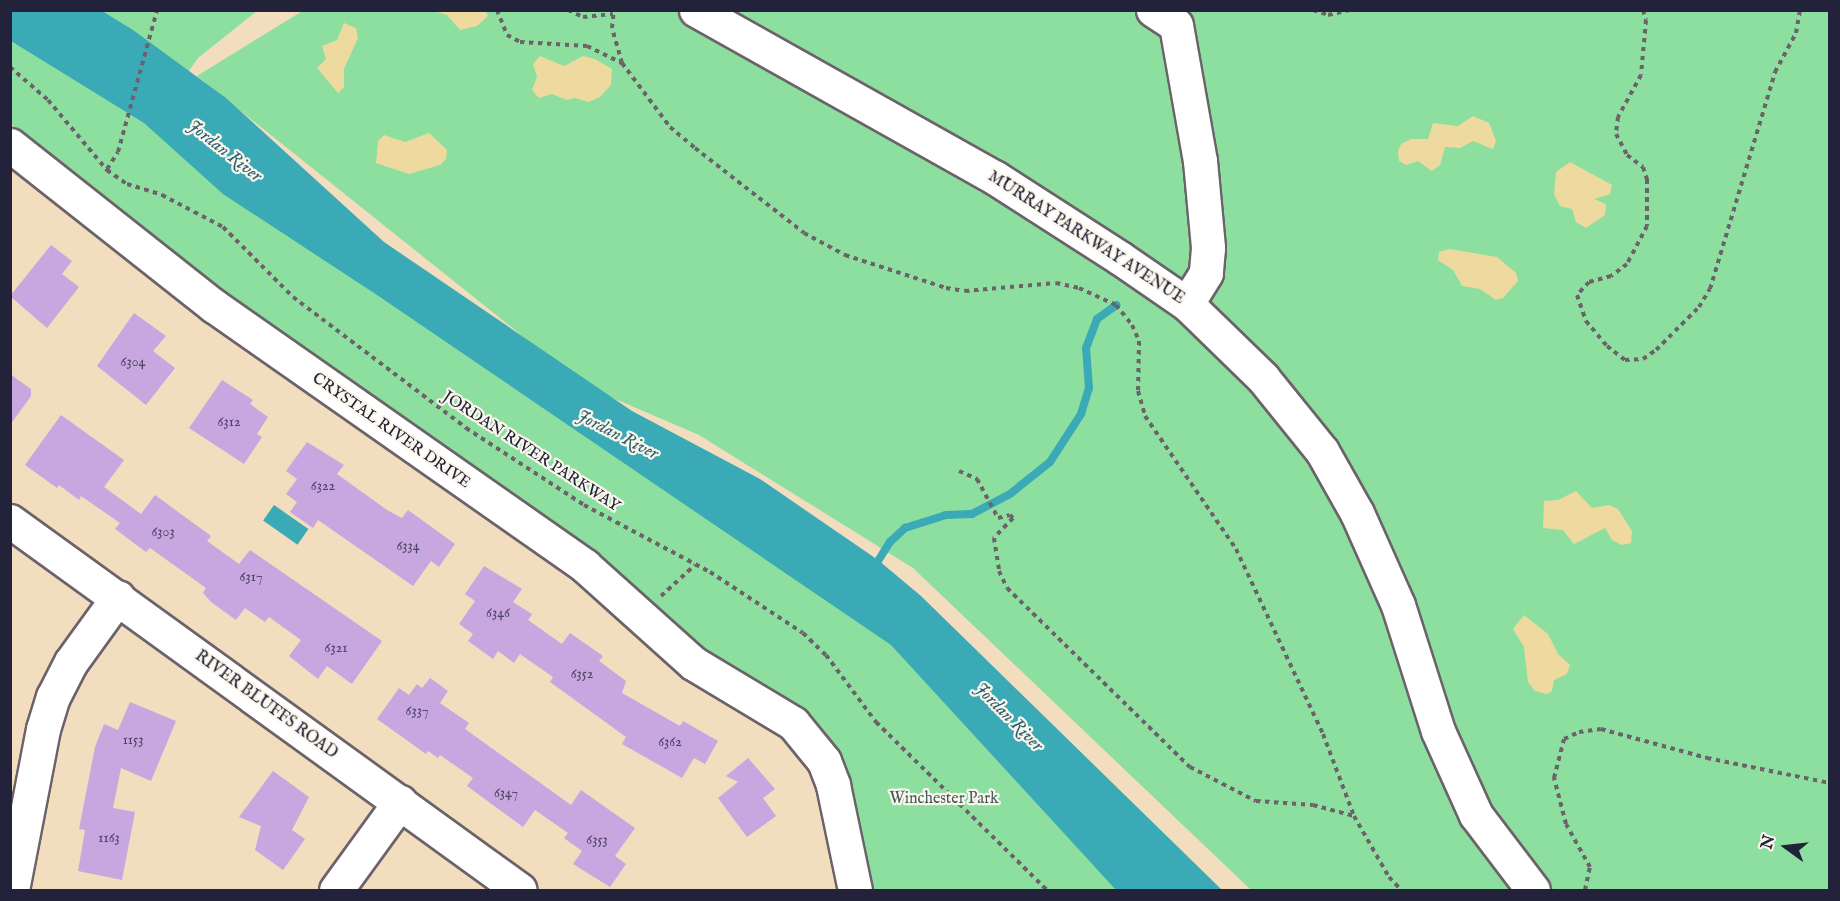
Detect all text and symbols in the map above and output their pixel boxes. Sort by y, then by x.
water label: Jordan River [183,116,265,188]
street label: MURRAY PARKWAY AVENUE [984,167,1188,309]
house number: 6304 [121,354,145,370]
street label: CRYSTAL RIVER DRIVE [308,369,474,493]
street label: JORDAN RIVER PARKWAY [439,387,623,517]
water label: Jordan River [573,406,661,466]
house number: 6312 [218,414,240,430]
house number: 6322 [311,478,335,494]
house number: 6303 [151,524,175,540]
house number: 6334 [396,538,420,554]
house number: 6317 [240,569,262,585]
house number: 6346 [486,605,510,621]
house number: 6321 [325,640,347,656]
street label: RIVER BLUFFS ROAD [191,647,341,763]
house number: 6352 [571,666,593,682]
water label: Jordan River [969,679,1047,757]
house number: 6337 [406,703,428,719]
house number: 1153 [123,732,143,748]
house number: 6362 [658,734,682,750]
house number: 6347 [494,785,518,801]
park label: Winchester Park [889,789,999,809]
north arrow [1756,817,1816,877]
house number: 1163 [98,830,120,846]
house number: 6353 [586,832,608,848]
text: N [1757,833,1780,852]

